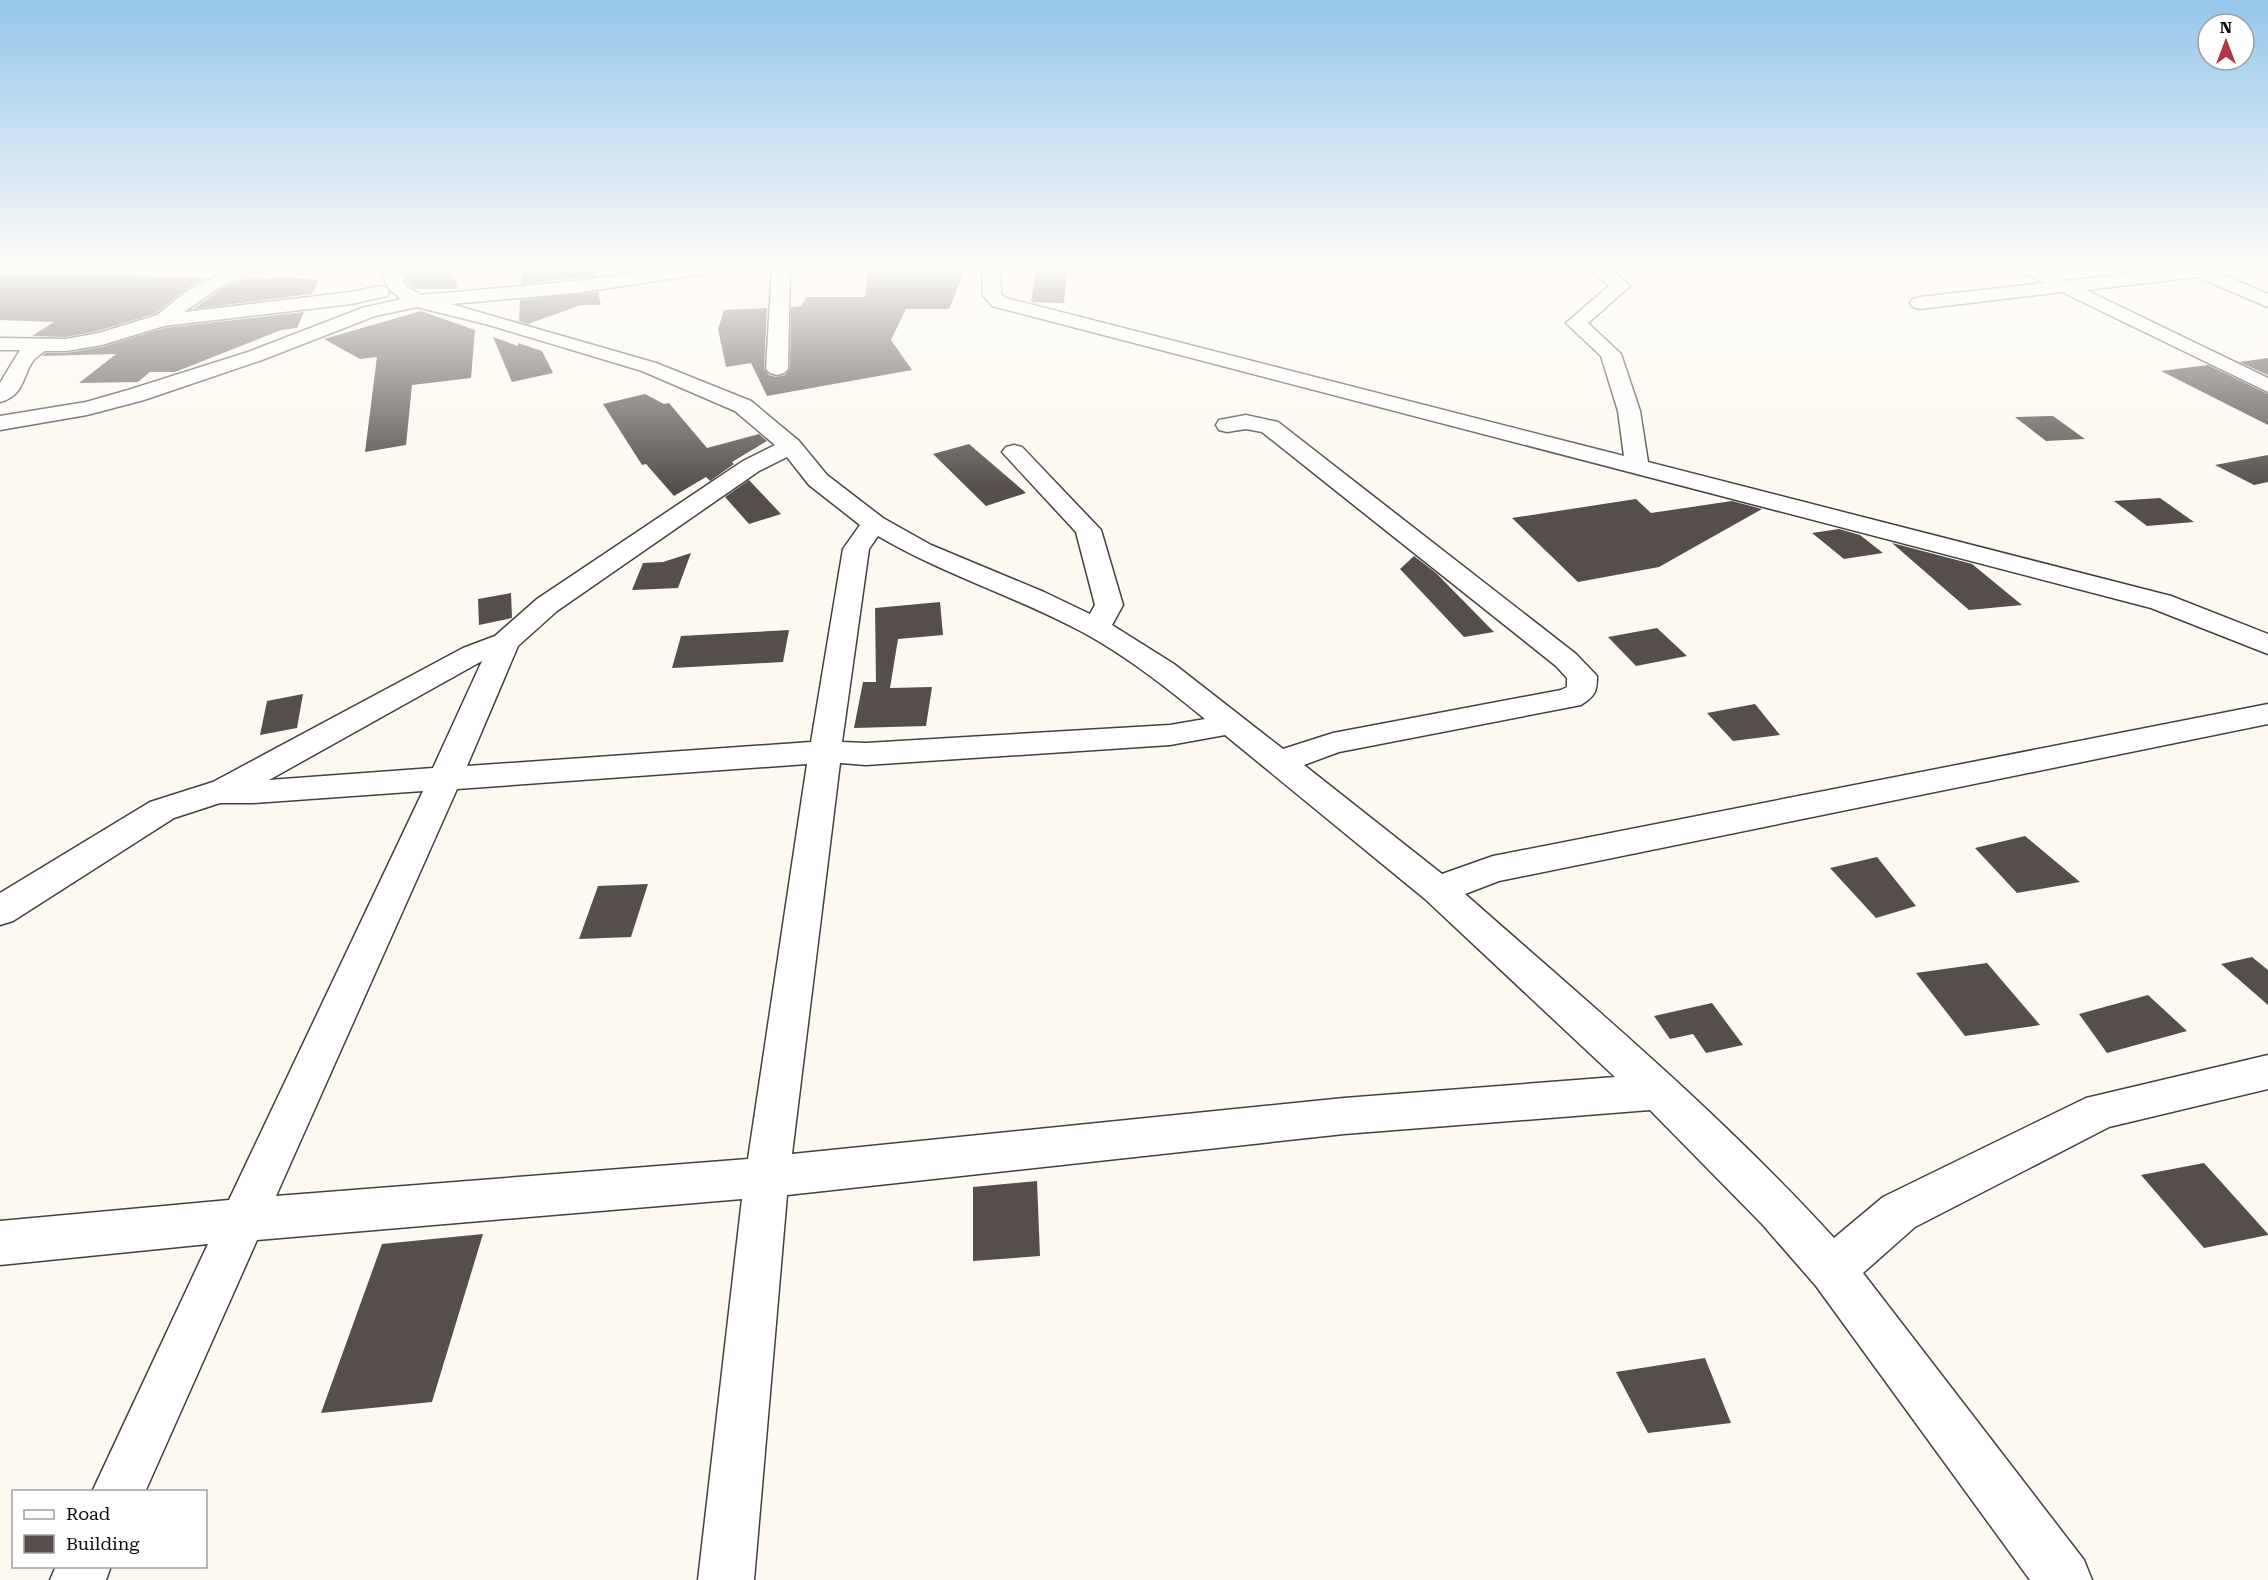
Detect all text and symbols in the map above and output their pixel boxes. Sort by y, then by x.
north arrow [2196,12,2256,72]
text: N [2220,18,2232,37]
legend [12,1490,207,1568]
text: Road [66,1503,111,1524]
text: Building [66,1533,140,1554]

